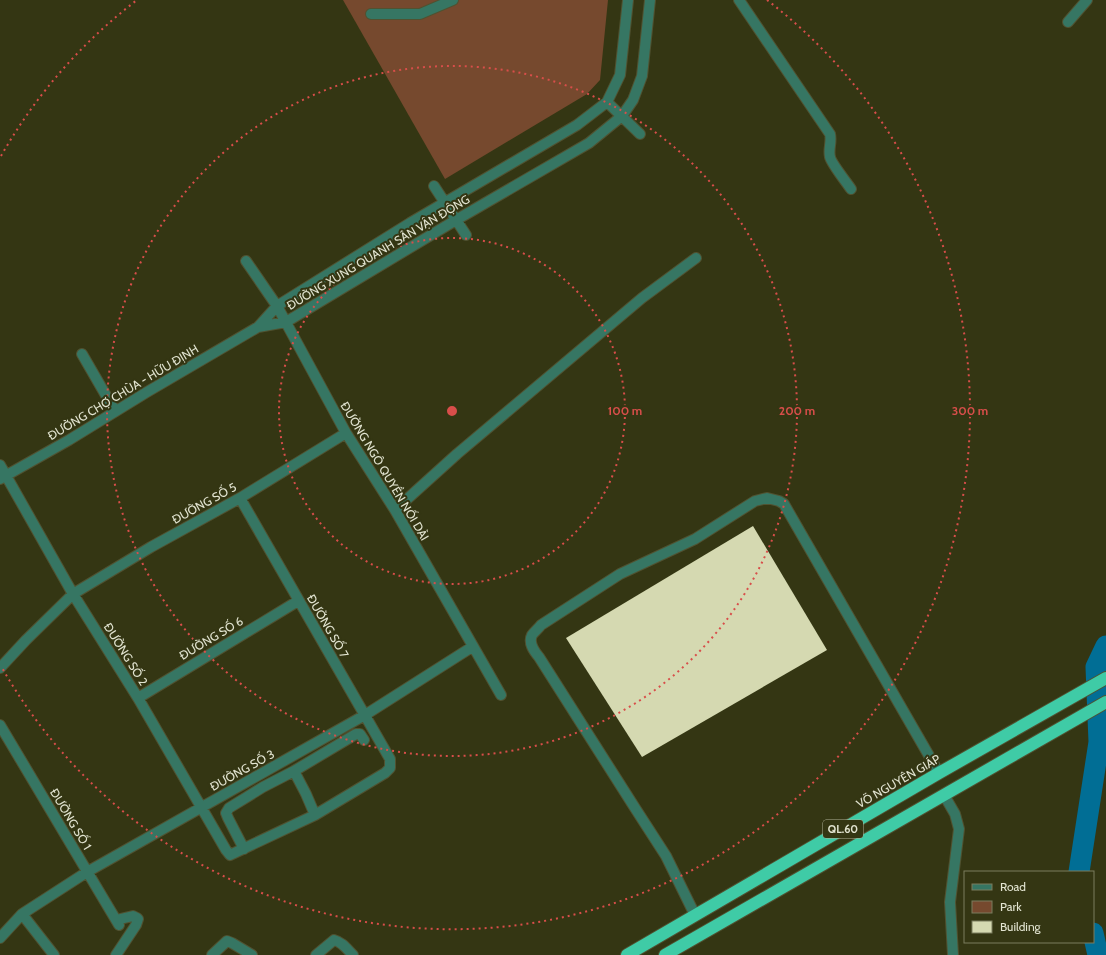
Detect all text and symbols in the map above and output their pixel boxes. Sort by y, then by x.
street label: ĐƯỜNG XUNG QUANH SÂN VẬN ĐỘNG [284,191,472,313]
street label: ĐƯỜNG CHỢ CHÙA - HỮU ĐỊNH [45,341,201,443]
street label: ĐƯỜNG NGÔ QUYỀN NỐI DÀI [338,398,433,543]
text: 100 m [608,403,642,418]
text: 200 m [779,403,815,418]
text: 300 m [952,403,988,418]
centre of rings [445,404,459,418]
street label: ĐƯỜNG SỐ 5 [169,478,239,527]
street label: ĐƯỜNG SỐ 7 [304,591,353,660]
street label: ĐƯỜNG SỐ 6 [176,612,246,663]
street label: ĐƯỜNG SỐ 2 [101,619,152,688]
street label: ĐƯỜNG SỐ 3 [207,745,277,794]
street label: VÕ NGUYÊN GIÁP [853,751,943,811]
street label: ĐƯỜNG SỐ 1 [47,785,96,852]
road number: QL.60 [823,820,863,838]
legend [964,871,1094,943]
text: Road [1000,879,1026,894]
text: Park [1000,899,1022,914]
text: Building [1000,919,1042,934]

